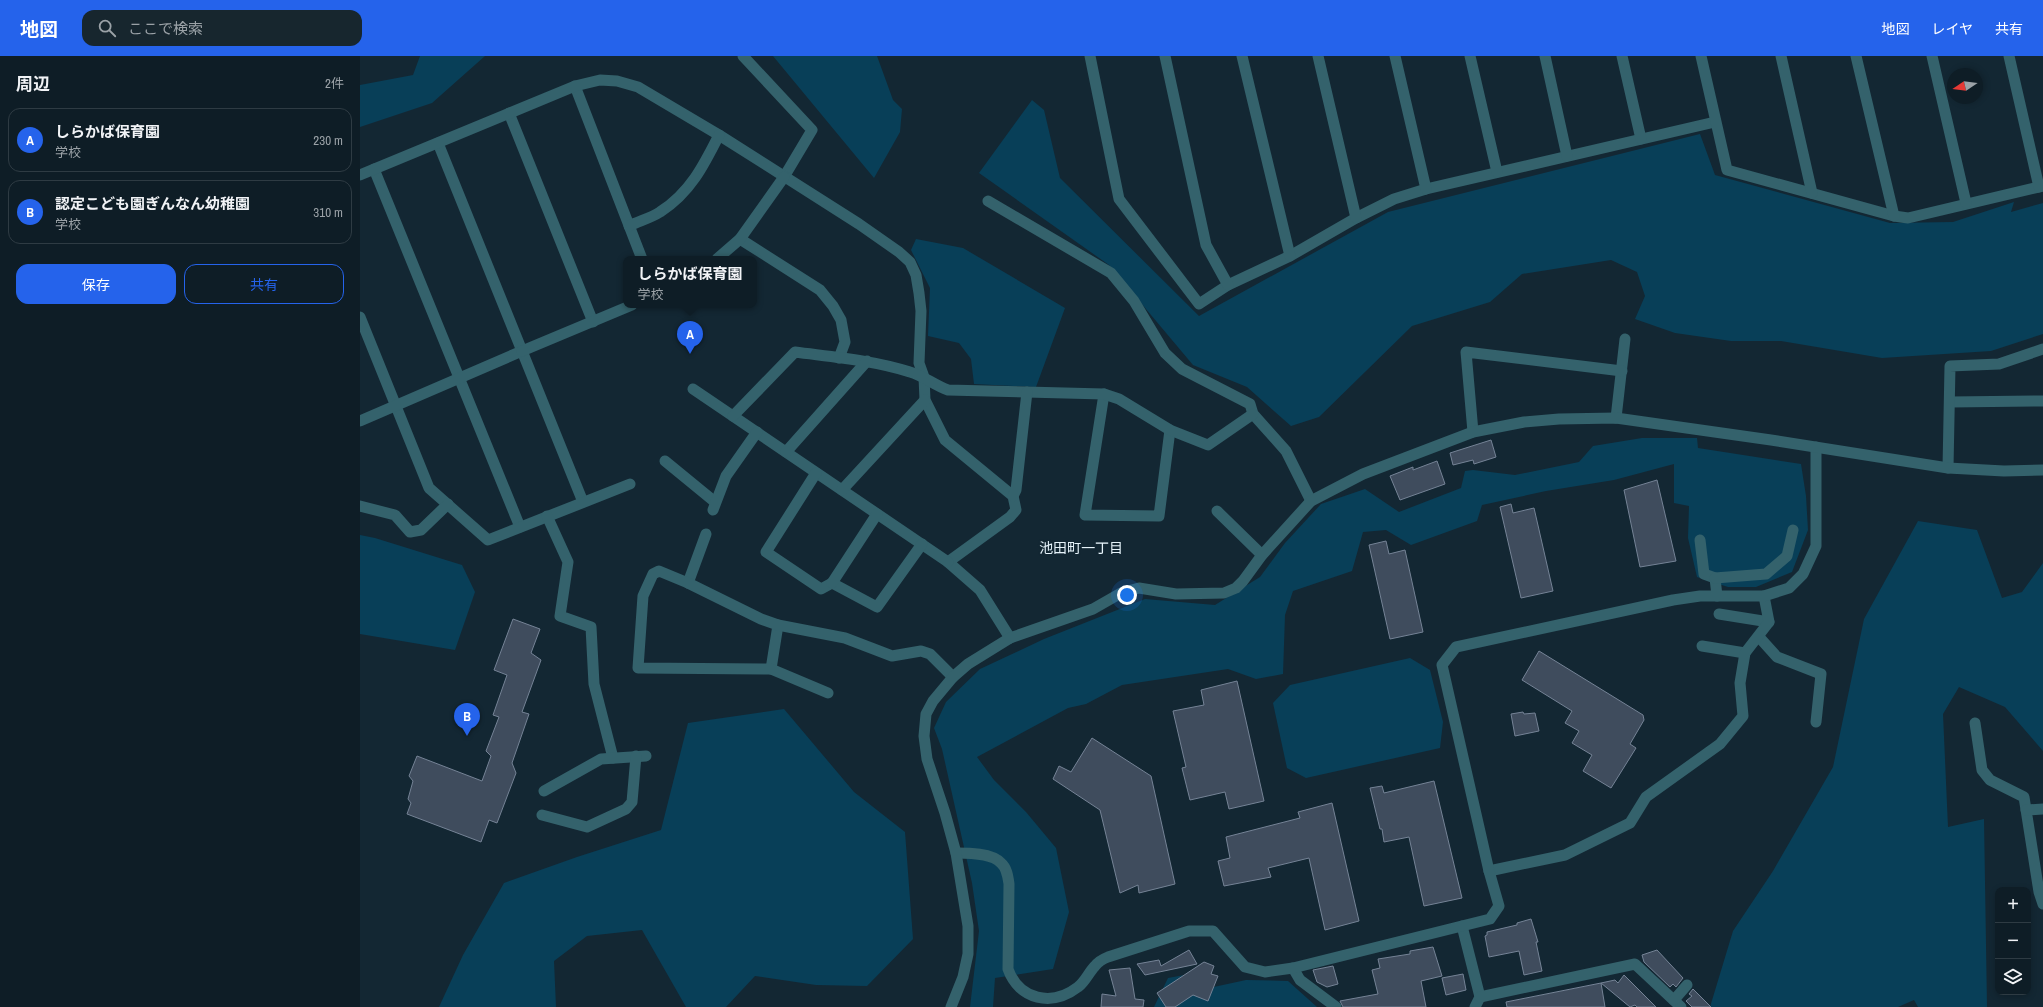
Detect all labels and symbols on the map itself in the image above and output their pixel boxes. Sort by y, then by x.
north arrow [1947,68,1983,104]
pin: A [677,321,703,354]
district label: 池田町一丁目 [1039,539,1123,557]
your location [1117,585,1137,605]
pin: B [454,703,480,736]

